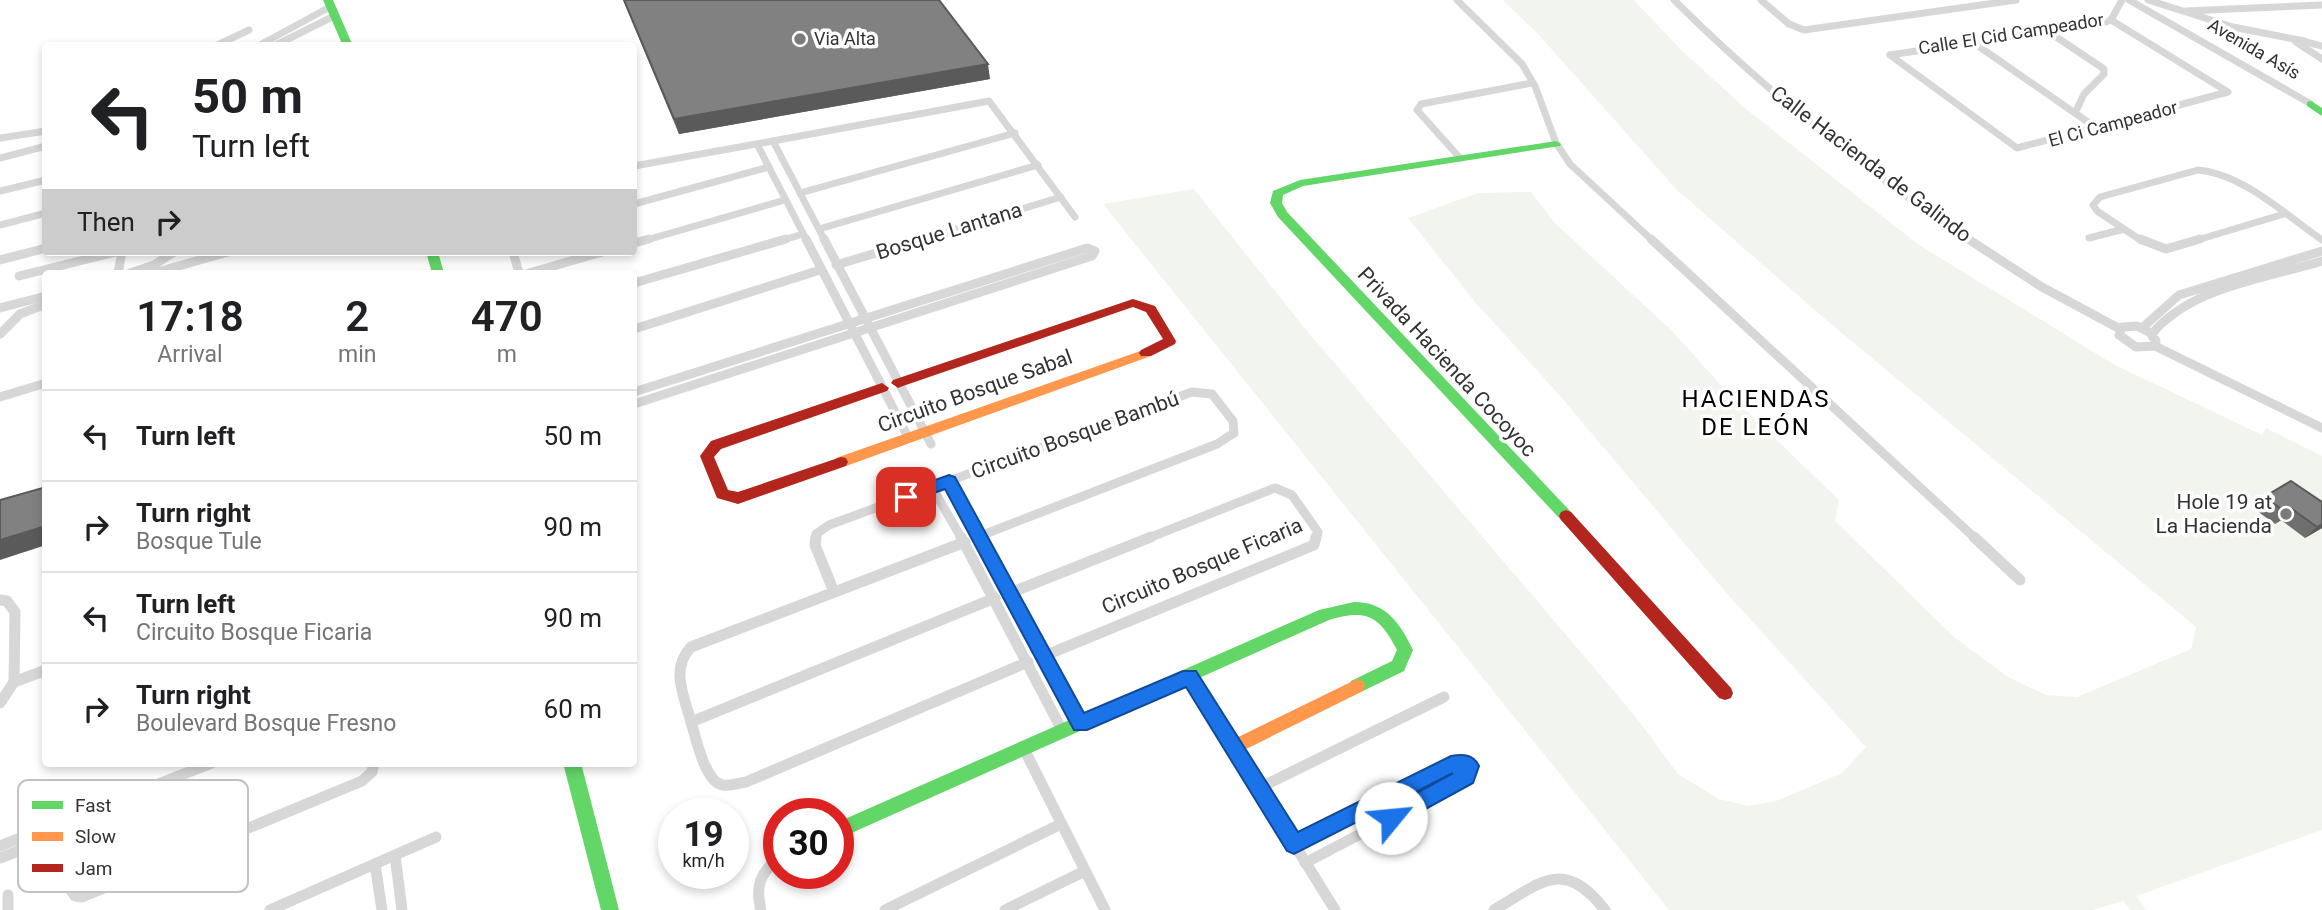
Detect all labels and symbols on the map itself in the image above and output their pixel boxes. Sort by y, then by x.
street label: Calle El Cid Campeador [1917,8,2105,59]
street label: Avenida Asís [2204,14,2304,83]
place label: Via Alta [814,28,876,49]
marker: Via Alta [792,31,808,47]
street label: Calle Hacienda de Galindo [1766,81,1976,247]
street label: El Ci Campeador [2046,96,2180,151]
street label: Bosque Lantana [873,197,1025,265]
street label: Privada Hacienda Cocoyoc [1353,262,1541,462]
street label: Circuito Bosque Sabal [874,345,1076,437]
district label: HACIENDAS DE LEÓN [1681,385,1831,441]
street label: Circuito Bosque Bambú [968,386,1182,484]
pin [876,467,936,527]
place label: Hole 19 at La Hacienda [2156,490,2272,538]
marker: Hole 19 at La Hacienda [2278,506,2294,522]
street label: Circuito Bosque Ficaria [1098,513,1306,619]
legend [18,780,248,892]
position arrow [1354,781,1428,855]
text: Fast [75,794,112,817]
speed limit sign: 30 [763,798,854,889]
text: Slow [75,825,116,848]
text: Jam [75,857,112,880]

